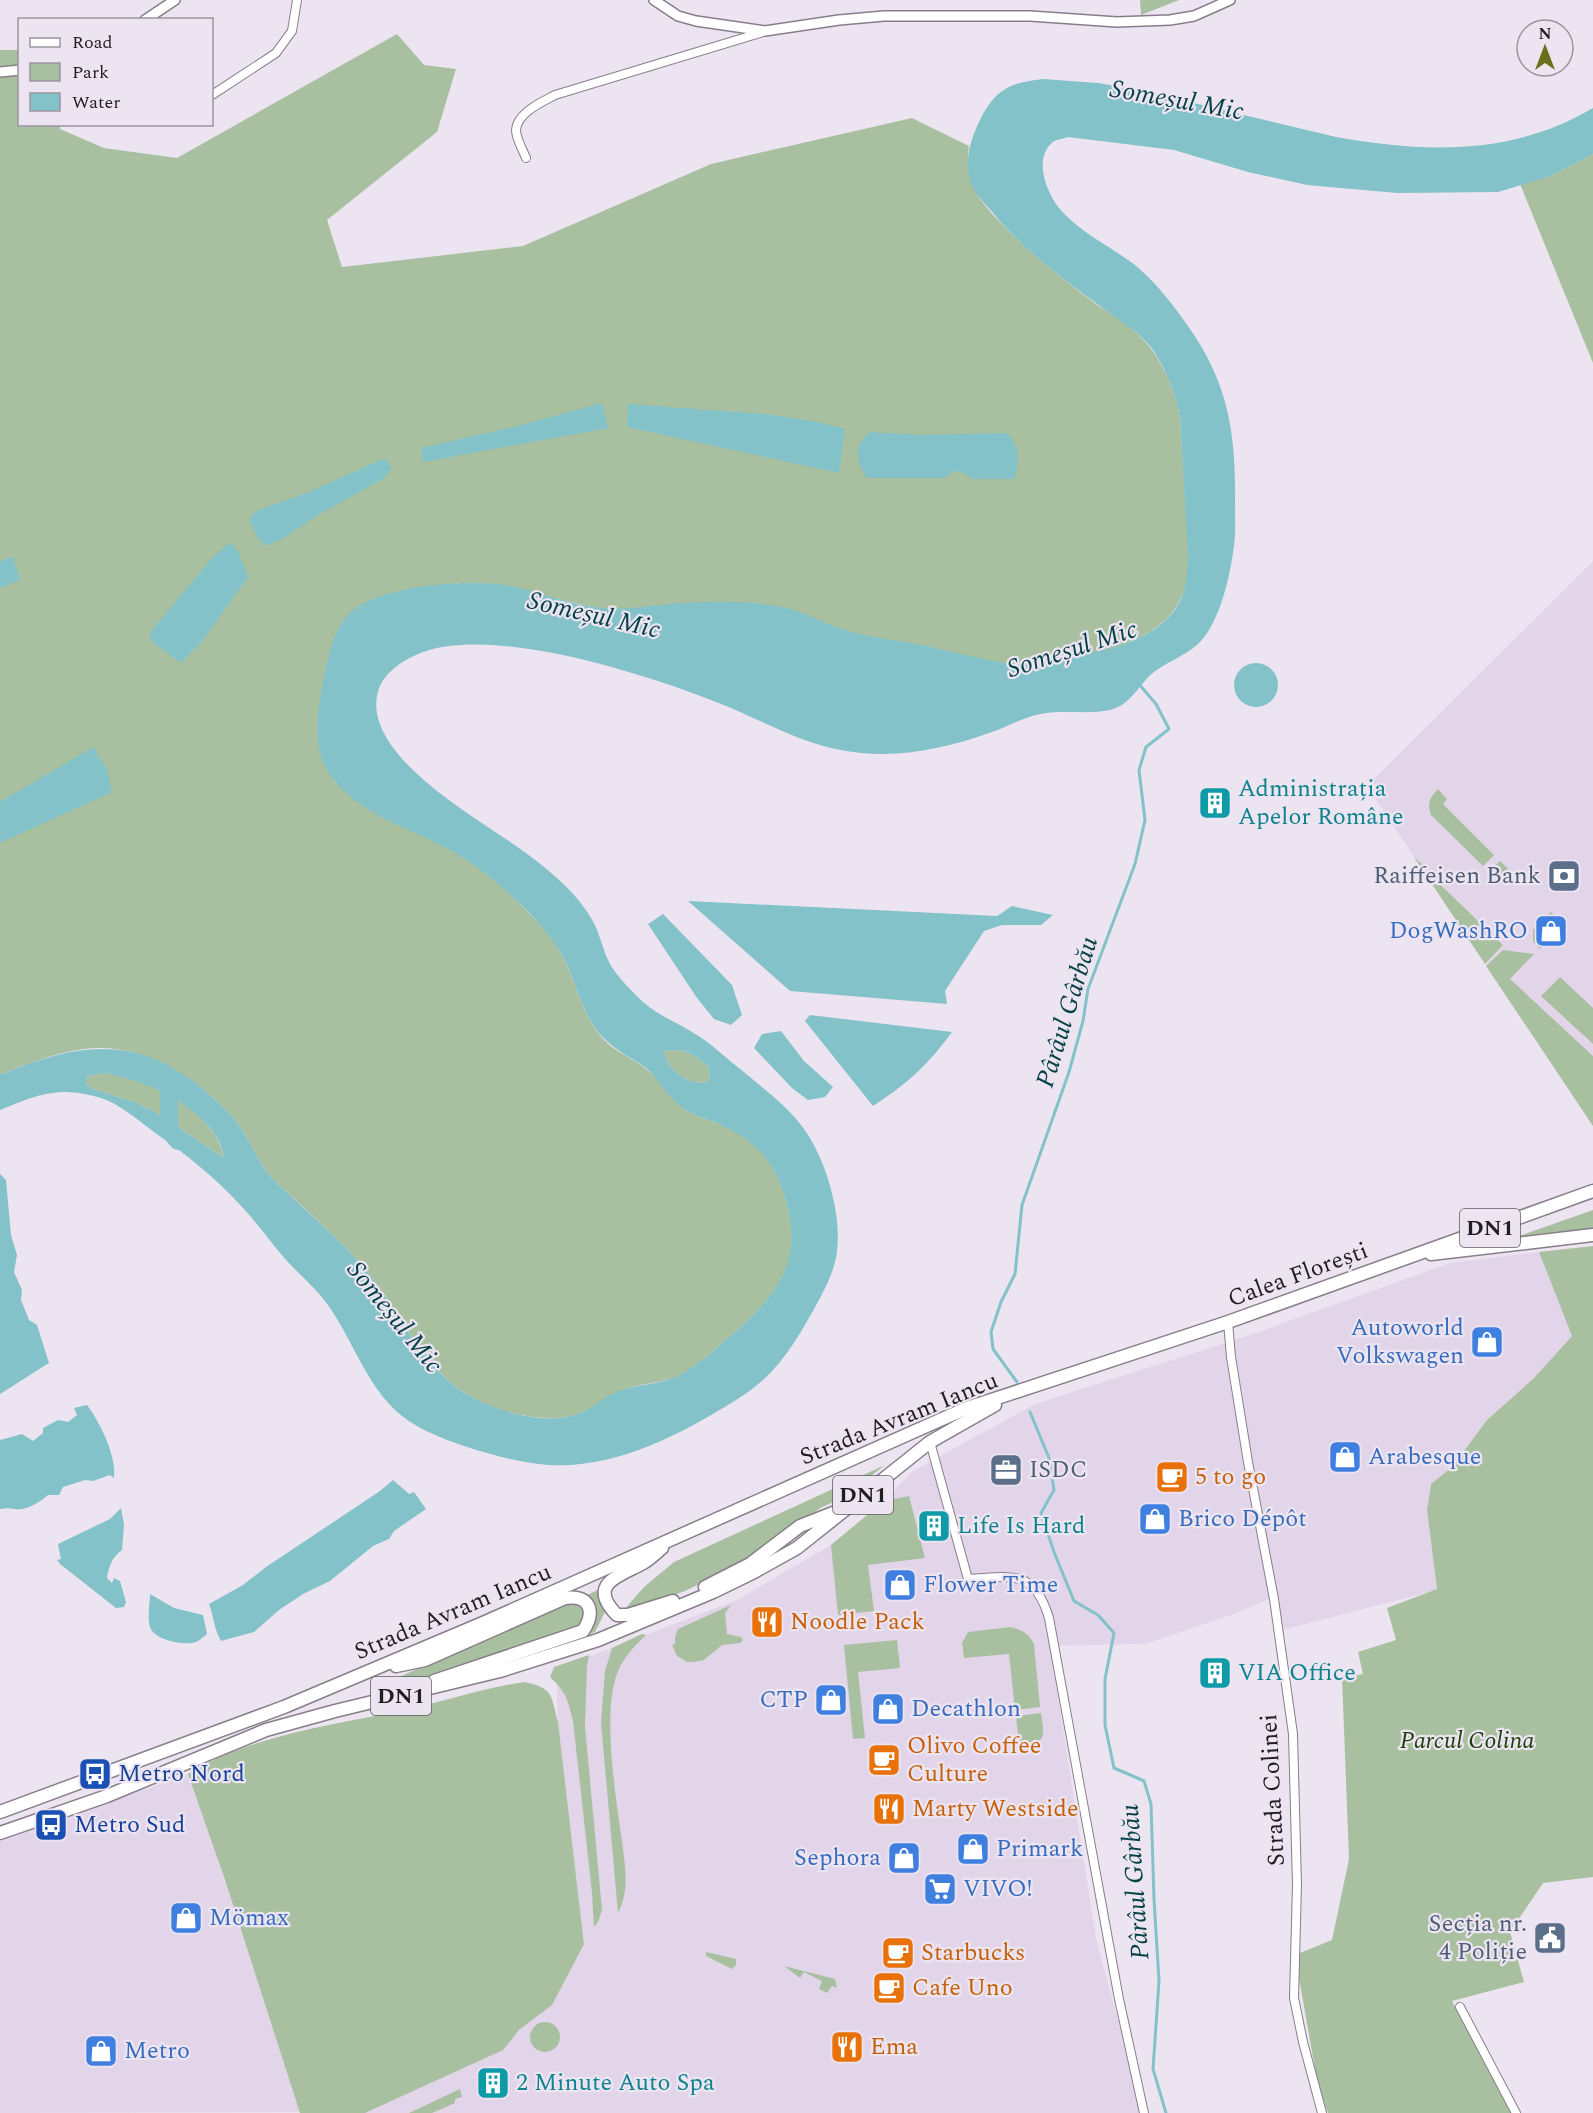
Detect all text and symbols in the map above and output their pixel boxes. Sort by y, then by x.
legend [18,18,213,126]
north arrow [1515,18,1575,78]
text: N [1538,22,1552,46]
text: Road [72,29,113,56]
text: Park [72,59,109,86]
water label: Someșul Mic [1107,69,1247,131]
text: Water [72,89,120,116]
water label: Someșul Mic [524,580,664,650]
water label: Someșul Mic [1001,609,1143,689]
place label: Administrația Apelor Române [1238,771,1404,835]
building icon: Administrația Apelor Române [1197,785,1233,821]
place label: Raiffeisen Bank [1373,858,1541,894]
bank icon: Raiffeisen Bank [1546,858,1582,894]
place label: DogWashRO [1389,913,1528,949]
shop icon: DogWashRO [1533,913,1569,949]
water label: Pârâul Gârbău [1025,931,1109,1092]
road number: DN1 [1460,1209,1520,1247]
street label: Calea Florești [1223,1233,1373,1317]
water label: Someșul Mic [337,1252,453,1382]
place label: Autoworld Volkswagen [1336,1310,1464,1374]
shop icon: Autoworld Volkswagen [1469,1324,1505,1360]
street label: Strada Avram Iancu [794,1363,1004,1475]
shop icon: Arabesque [1327,1439,1363,1475]
place label: Arabesque [1368,1439,1481,1475]
office icon: ISDC [988,1452,1024,1488]
place label: ISDC [1029,1452,1087,1488]
cafe icon: 5 to go [1154,1459,1190,1495]
place label: 5 to go [1195,1459,1266,1495]
road number: DN1 [833,1476,893,1514]
shop icon: Brico Dépôt [1137,1501,1173,1537]
place label: Brico Dépôt [1178,1501,1307,1537]
building icon: Life Is Hard [916,1508,952,1544]
place label: Life Is Hard [957,1508,1085,1544]
street label: Strada Avram Iancu [349,1554,557,1670]
shop icon: Flower Time [882,1567,918,1603]
place label: Flower Time [923,1567,1058,1603]
restaurant icon: Noodle Pack [749,1604,785,1640]
place label: Noodle Pack [790,1604,925,1640]
building icon: VIA Office [1197,1655,1233,1691]
place label: VIA Office [1238,1655,1356,1691]
road number: DN1 [371,1677,431,1715]
place label: CTP [760,1682,808,1718]
shop icon: CTP [813,1682,849,1718]
shop icon: Decathlon [870,1691,906,1727]
place label: Decathlon [911,1691,1021,1727]
street label: Strada Colinei [1251,1713,1295,1867]
park label: Parcul Colina [1400,1723,1534,1759]
place label: Olivo Coffee Culture [907,1728,1041,1792]
cafe icon: Olivo Coffee Culture [866,1742,902,1778]
bus stop icon: Metro Nord [77,1756,113,1792]
place label: Metro Nord [118,1756,245,1792]
restaurant icon: Marty Westside [871,1791,907,1827]
place label: Marty Westside [912,1791,1079,1827]
water label: Pârâul Gârbău [1110,1802,1160,1961]
bus stop icon: Metro Sud [33,1807,69,1843]
place label: Metro Sud [74,1807,185,1843]
shop icon: Primark [955,1831,991,1867]
place label: Primark [996,1831,1083,1867]
place label: Sephora [794,1840,881,1876]
shop icon: Sephora [886,1840,922,1876]
supermarket icon: VIVO! [922,1871,958,1907]
place label: VIVO! [963,1871,1033,1907]
shop icon: Mömax [168,1900,204,1936]
place label: Mömax [209,1900,289,1936]
place label: Secția nr. 4 Poliție [1429,1906,1527,1970]
public building icon: Secția nr. 4 Poliție [1532,1920,1568,1956]
cafe icon: Starbucks [880,1935,916,1971]
place label: Starbucks [921,1935,1025,1971]
cafe icon: Cafe Uno [871,1970,907,2006]
place label: Cafe Uno [912,1970,1013,2006]
restaurant icon: Ema [829,2029,865,2065]
place label: Ema [870,2029,918,2065]
shop icon: Metro [83,2033,119,2069]
place label: Metro [124,2033,190,2069]
building icon: 2 Minute Auto Spa [475,2065,511,2101]
place label: 2 Minute Auto Spa [516,2065,715,2101]

